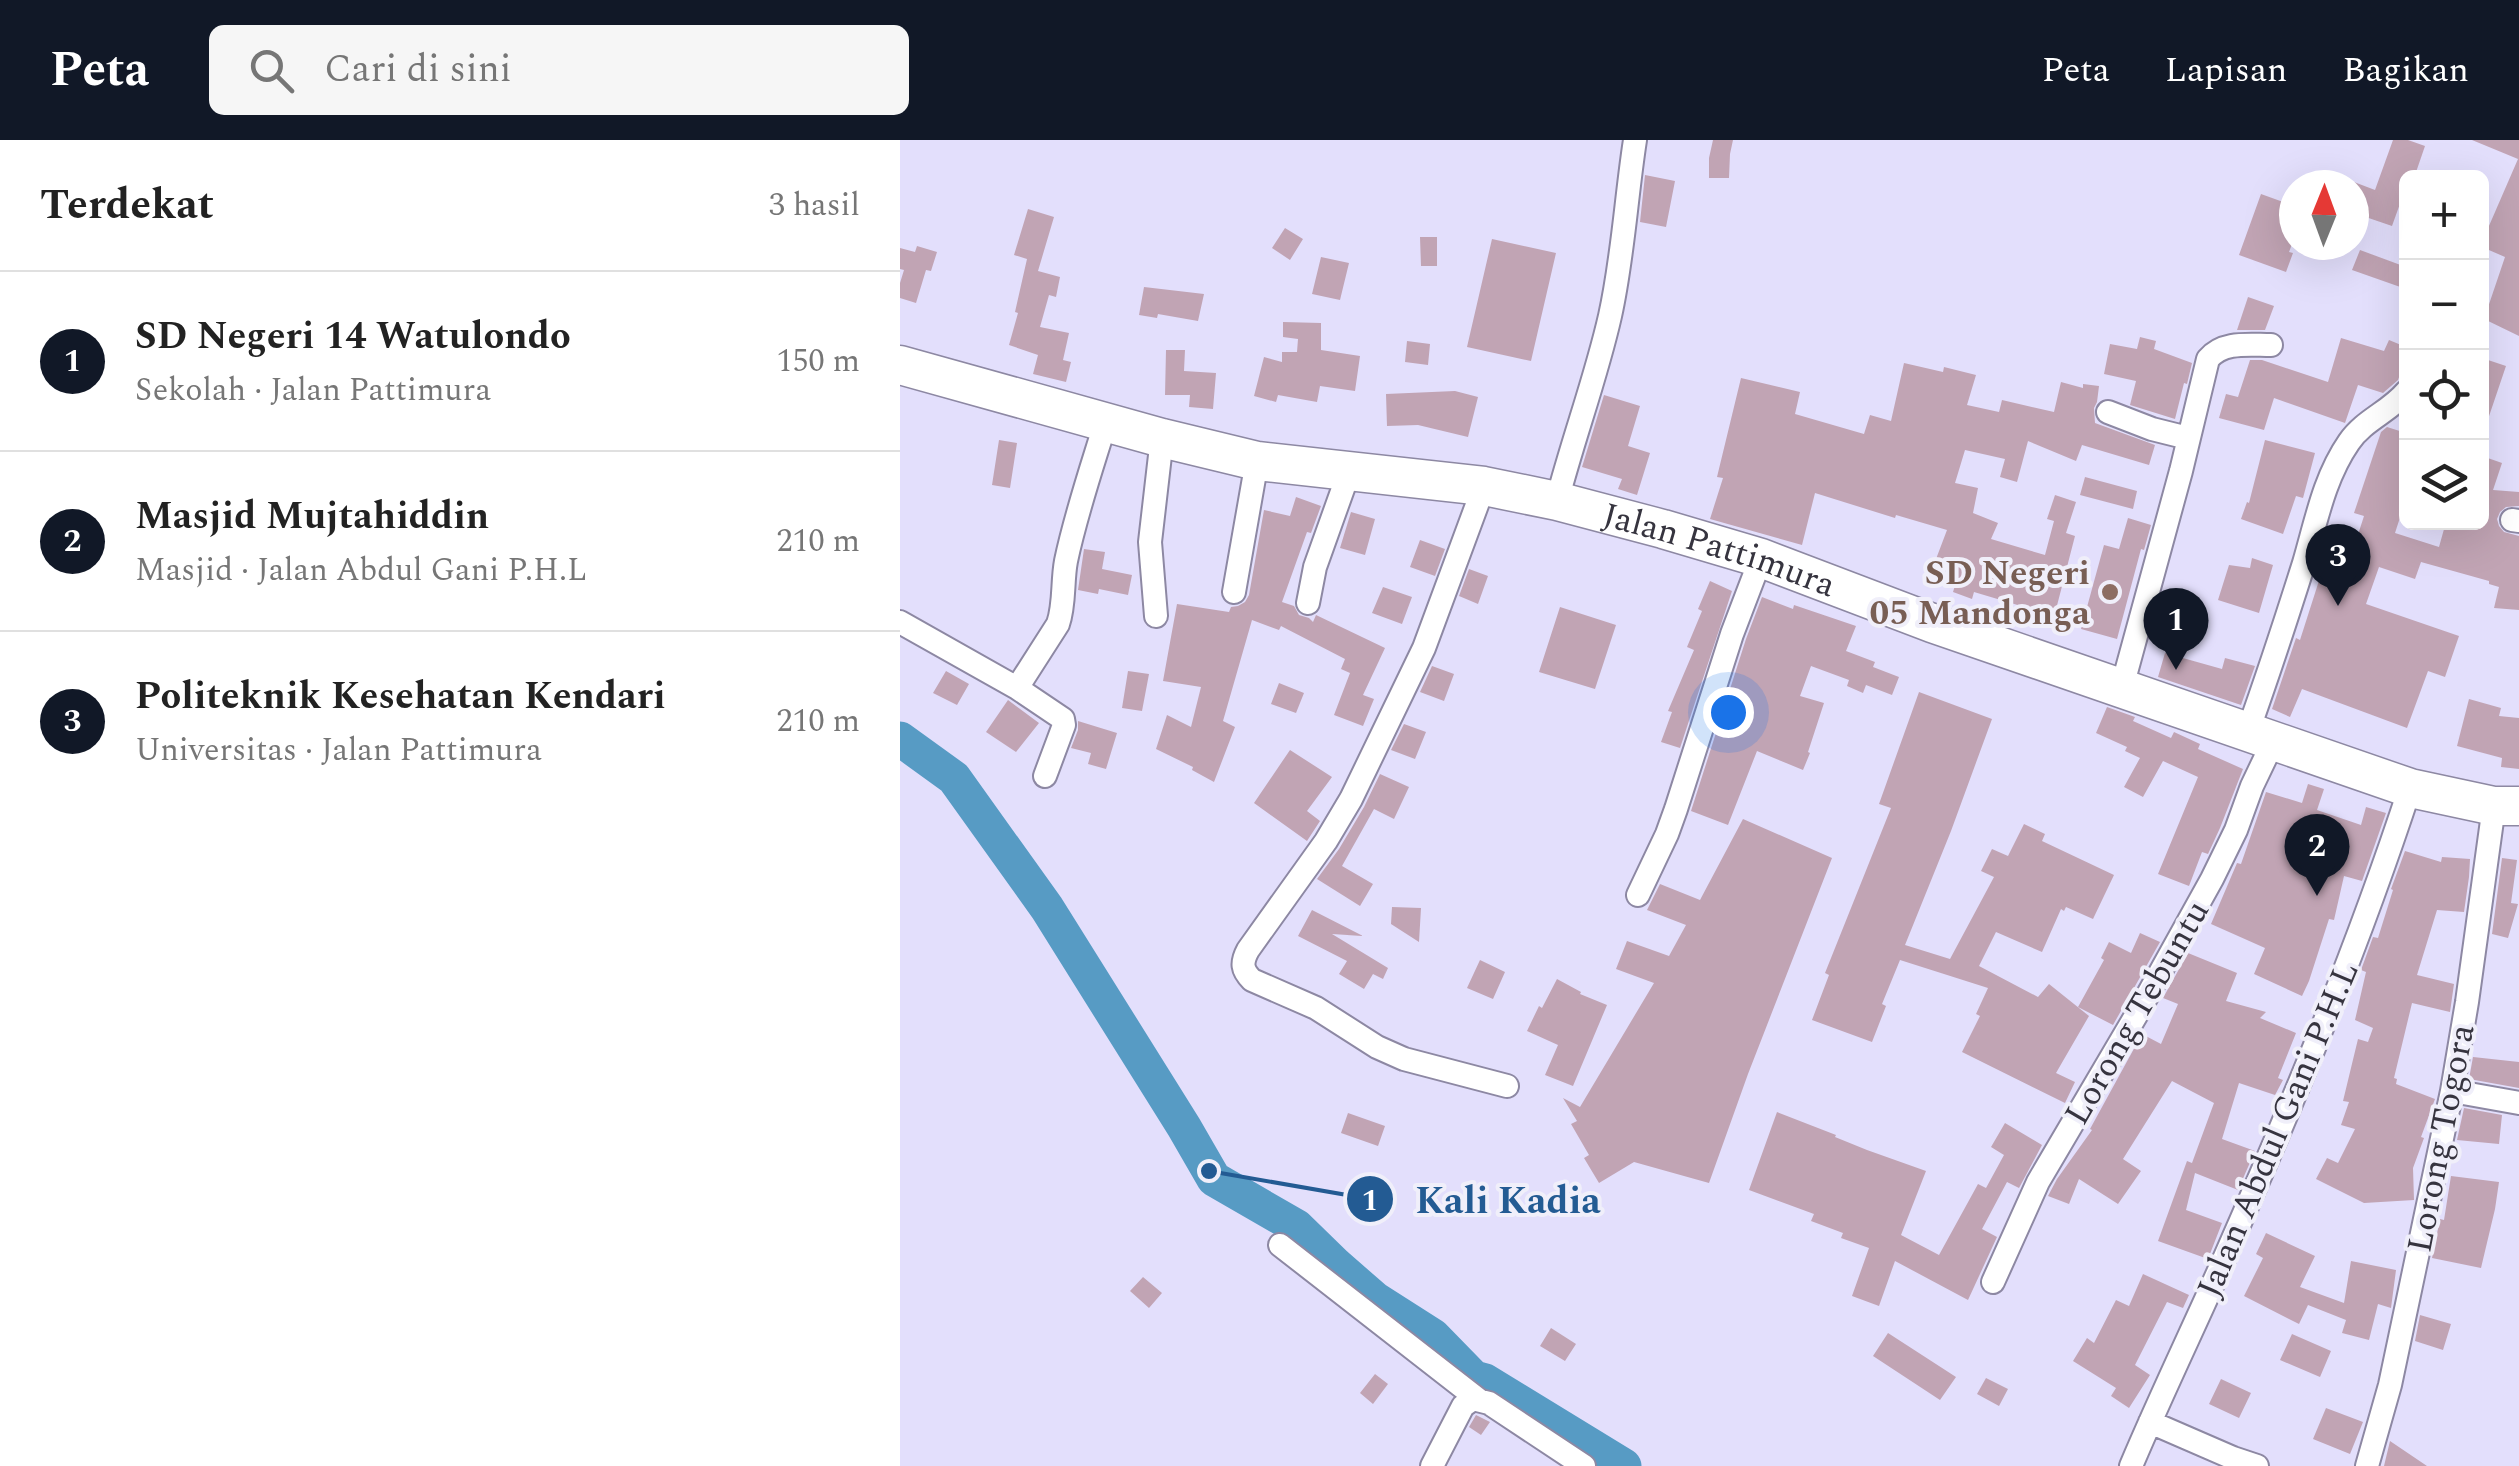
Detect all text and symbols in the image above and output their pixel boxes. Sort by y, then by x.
search box [209,25,909,115]
text: Peta [50,34,149,107]
text: Cari di sini [324,41,512,99]
icon: search [244,43,299,98]
text: Peta [2042,44,2110,97]
text: Lapisan [2165,44,2287,97]
text: Bagikan [2342,44,2469,97]
north arrow [2279,170,2369,260]
map controls [2399,170,2489,530]
button: + [2399,170,2489,260]
text: Terdekat [40,174,214,237]
text: 3 hasil [769,181,860,230]
button: − [2399,260,2489,350]
text: SD Negeri 14 Watulondo [135,308,571,366]
text: 1 [64,337,81,386]
text: 150 m [776,337,860,386]
button: locate [2399,350,2489,440]
text: Sekolah · Jalan Pattimura [135,366,491,415]
button: layers [2399,440,2489,530]
text: Masjid Mujtahiddin [135,488,489,546]
street label: Jalan Pattimura [1597,489,1843,612]
text: 2 [64,517,81,566]
text: 210 m [776,517,860,566]
pin: 3 [2306,524,2370,606]
text: Masjid · Jalan Abdul Gani P.H.L [135,546,587,595]
place label: SD Negeri 05 Mandonga [1870,547,2090,640]
marker: SD Negeri 05 Mandonga [2099,581,2121,603]
pin: 1 [2144,588,2208,670]
text: Politeknik Kesehatan Kendari [135,668,666,726]
your location [1703,687,1754,738]
text: 3 [64,697,81,746]
text: 210 m [776,697,860,746]
text: Universitas · Jalan Pattimura [135,726,542,775]
pin: 2 [2284,814,2350,896]
street label: Lorong Tebuntu [2051,890,2223,1135]
street label: Jalan Abdul Gani P.H.L [2183,953,2373,1306]
street label: Lorong Togora [2393,1020,2490,1257]
callout: Kali Kadia [1345,1165,1621,1233]
text: Kali Kadia [1415,1173,1601,1231]
text: 1 [1362,1178,1378,1224]

